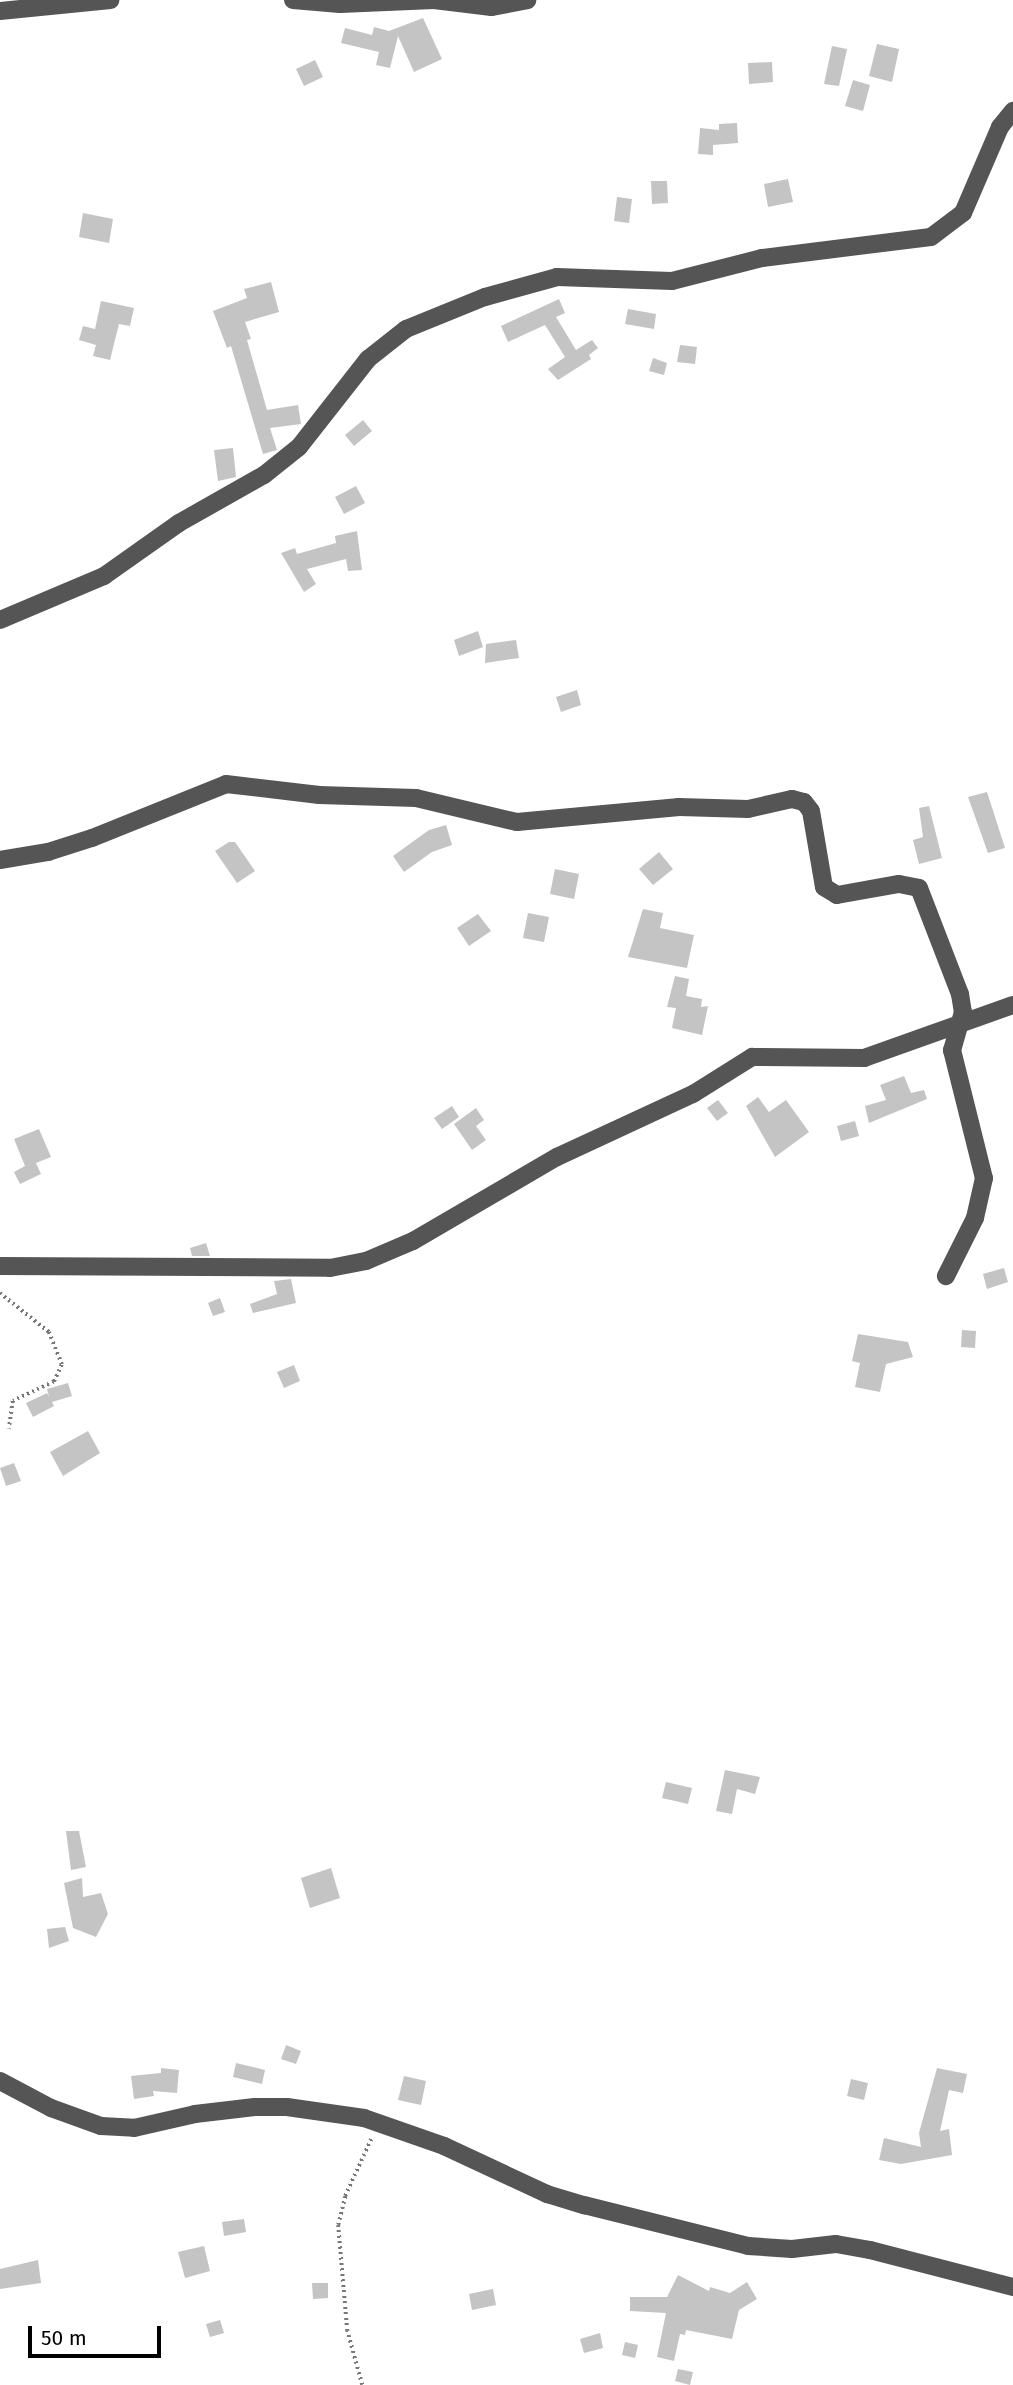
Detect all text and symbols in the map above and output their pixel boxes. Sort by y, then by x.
scale bar [32,2312,164,2356]
text: 50 m [41,2325,87,2351]

